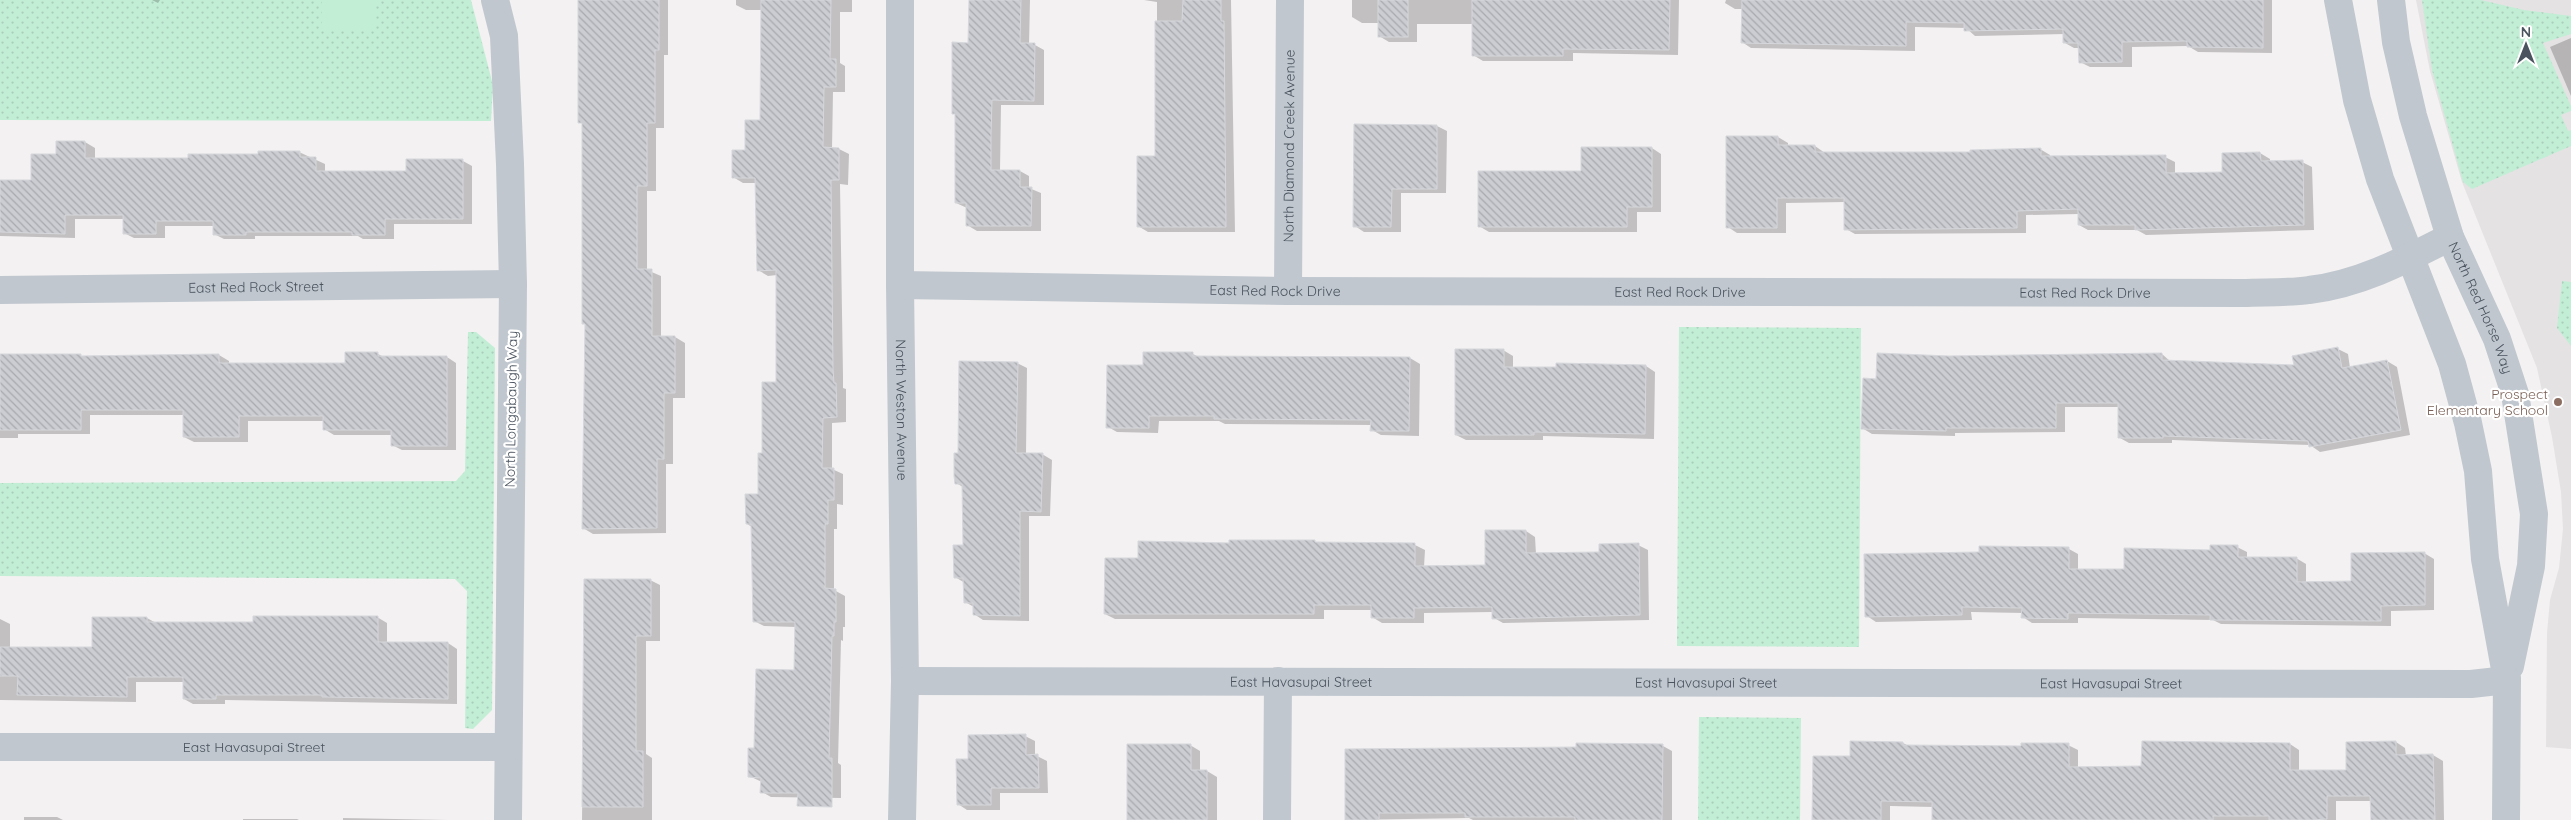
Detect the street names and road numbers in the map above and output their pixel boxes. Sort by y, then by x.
street label: North Diamond Creek Avenue [1279,49,1299,243]
street label: North Red Horse Way [2444,239,2517,376]
street label: East Red Rock Street [188,277,324,297]
street label: East Red Rock Drive [1209,281,1341,300]
street label: East Red Rock Drive [1614,283,1746,301]
street label: East Red Rock Drive [2019,284,2151,302]
street label: North Longabaugh Way [501,331,521,487]
street label: North Weston Avenue [892,339,911,481]
street label: East Havasupai Street [1230,673,1373,691]
street label: East Havasupai Street [1635,673,1778,692]
street label: East Havasupai Street [2040,674,2183,692]
street label: East Havasupai Street [183,738,326,756]

